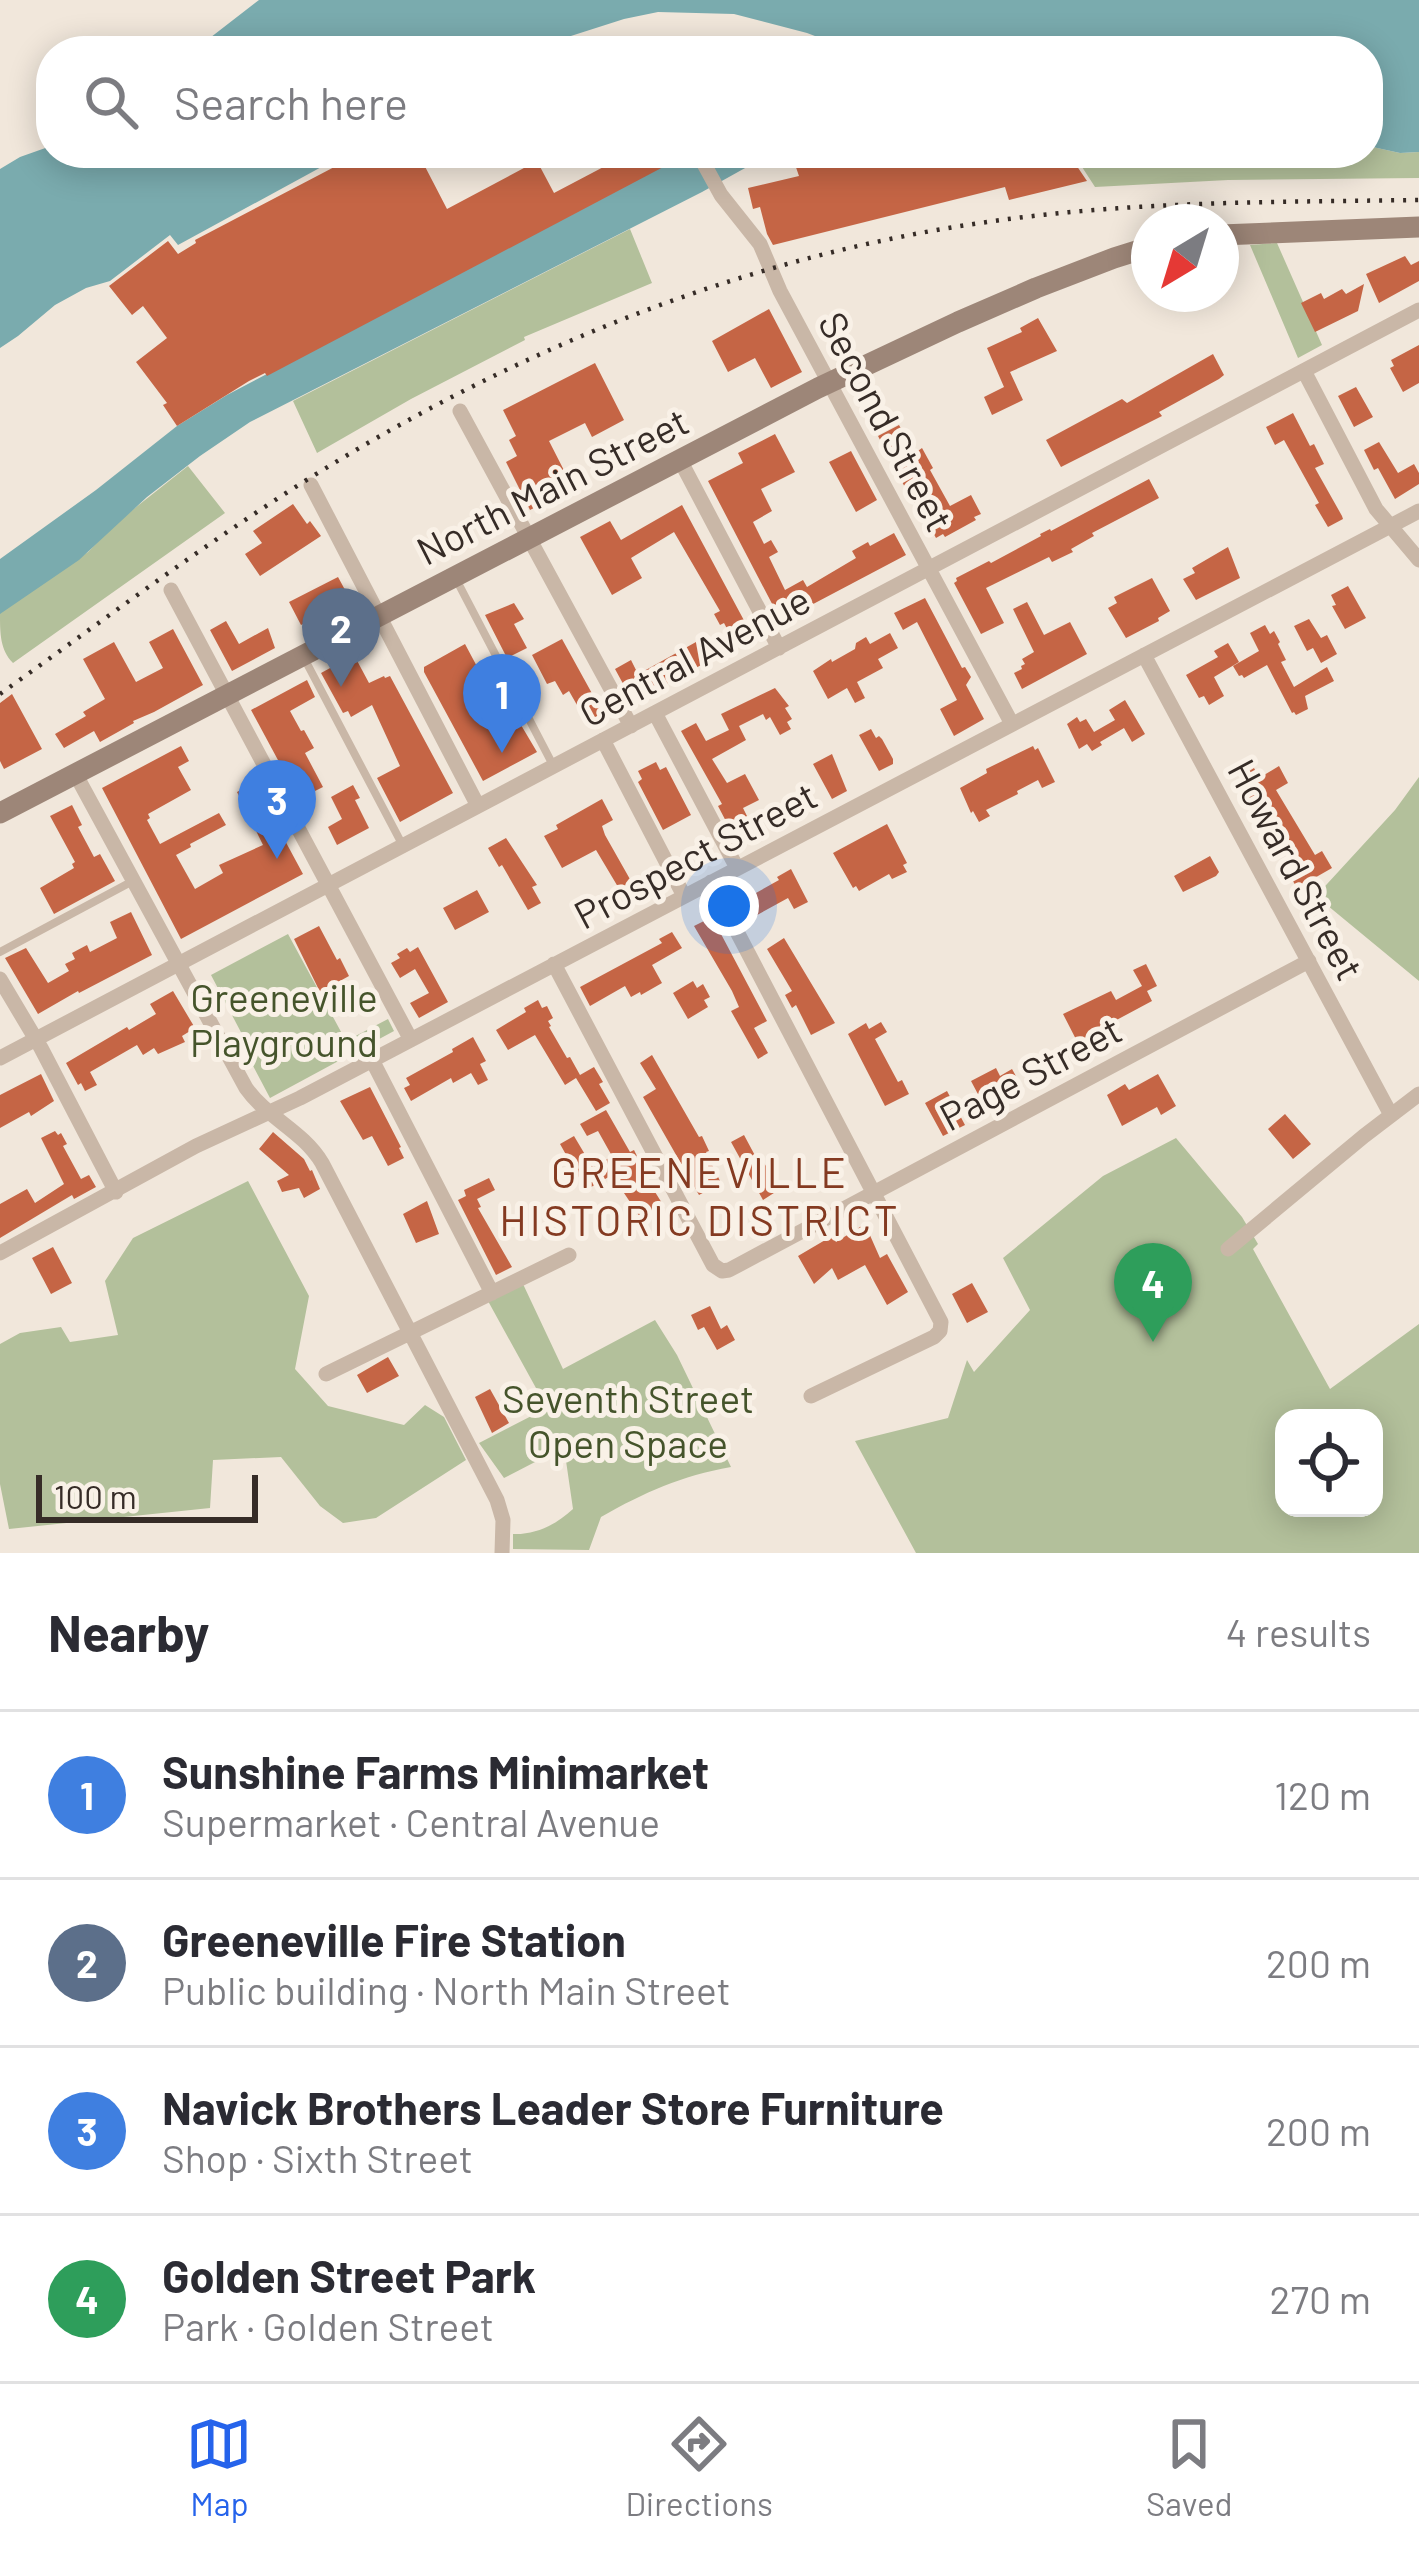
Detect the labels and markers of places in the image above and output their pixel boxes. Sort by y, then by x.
pin: 2 [302,588,380,687]
pin: 1 [463,654,541,753]
pin: 3 [238,760,316,859]
pin: 4 [1114,1243,1192,1342]

